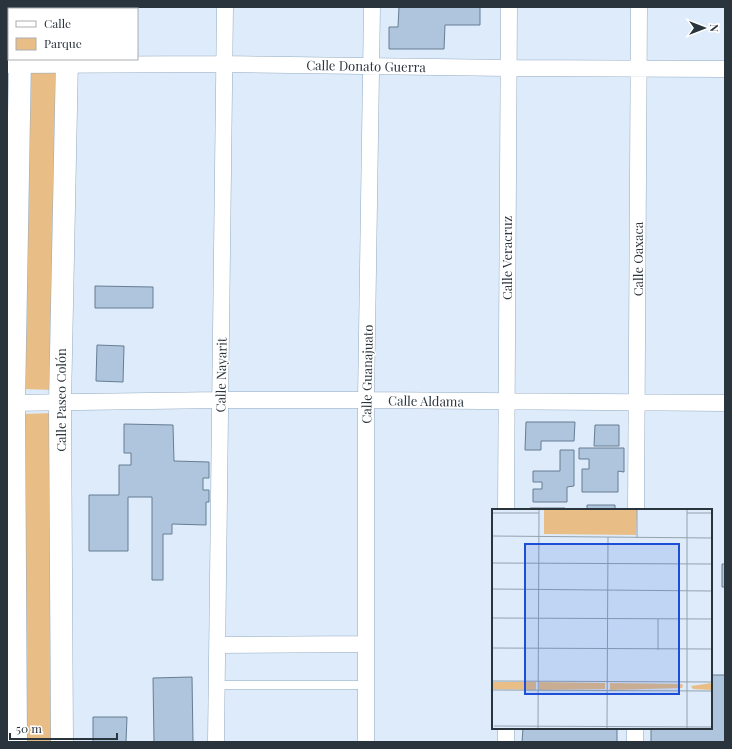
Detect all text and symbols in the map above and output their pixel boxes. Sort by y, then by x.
legend [8,8,138,60]
north arrow [684,8,724,48]
text: Calle [44,15,71,31]
text: N [707,24,722,32]
text: Parque [44,35,82,51]
street label: Calle Donato Guerra [306,56,426,75]
street label: Calle Veracruz [498,216,515,300]
street label: Calle Oaxaca [629,221,646,296]
street label: Calle Guanajuato [357,324,376,424]
street label: Calle Nayarit [211,337,230,413]
street label: Calle Paseo Colón [52,348,69,452]
street label: Calle Aldama [388,391,465,410]
inset map [492,509,712,729]
scale bar [10,715,117,741]
text: 50 m [16,720,42,736]

